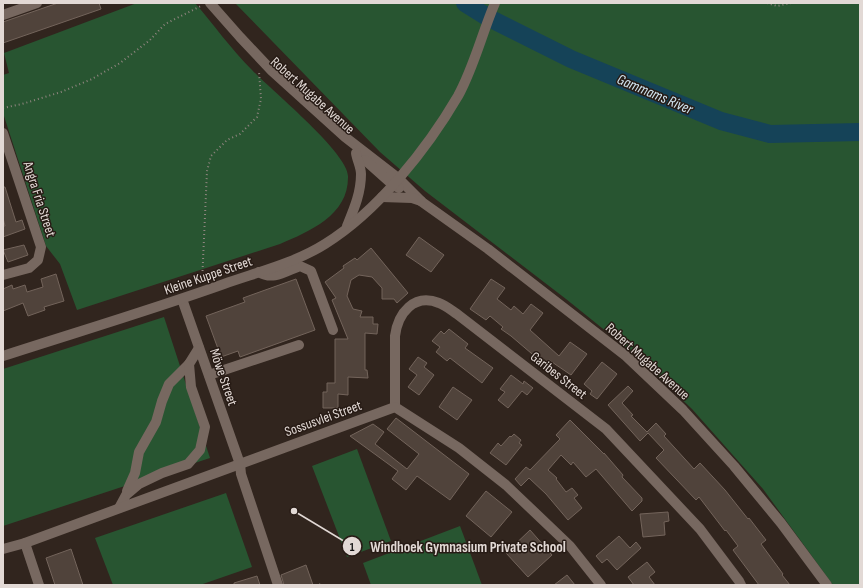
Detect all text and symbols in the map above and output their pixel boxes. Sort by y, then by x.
street label: Robert Mugabe Avenue [267,53,358,138]
water label: Gammams River [614,70,696,119]
street label: Angra Fria Street [19,158,60,239]
street label: Kleine Kuppe Street [162,252,254,298]
street label: Robert Mugabe Avenue [602,319,693,404]
street label: Möwe Street [206,346,241,408]
street label: Garibes Street [527,348,590,403]
street label: Sossusvlei Street [282,397,364,440]
callout: Windhoek Gymnasium Private School [342,533,573,560]
text: Windhoek Gymnasium Private School [370,538,566,557]
text: 1 [350,540,355,555]

